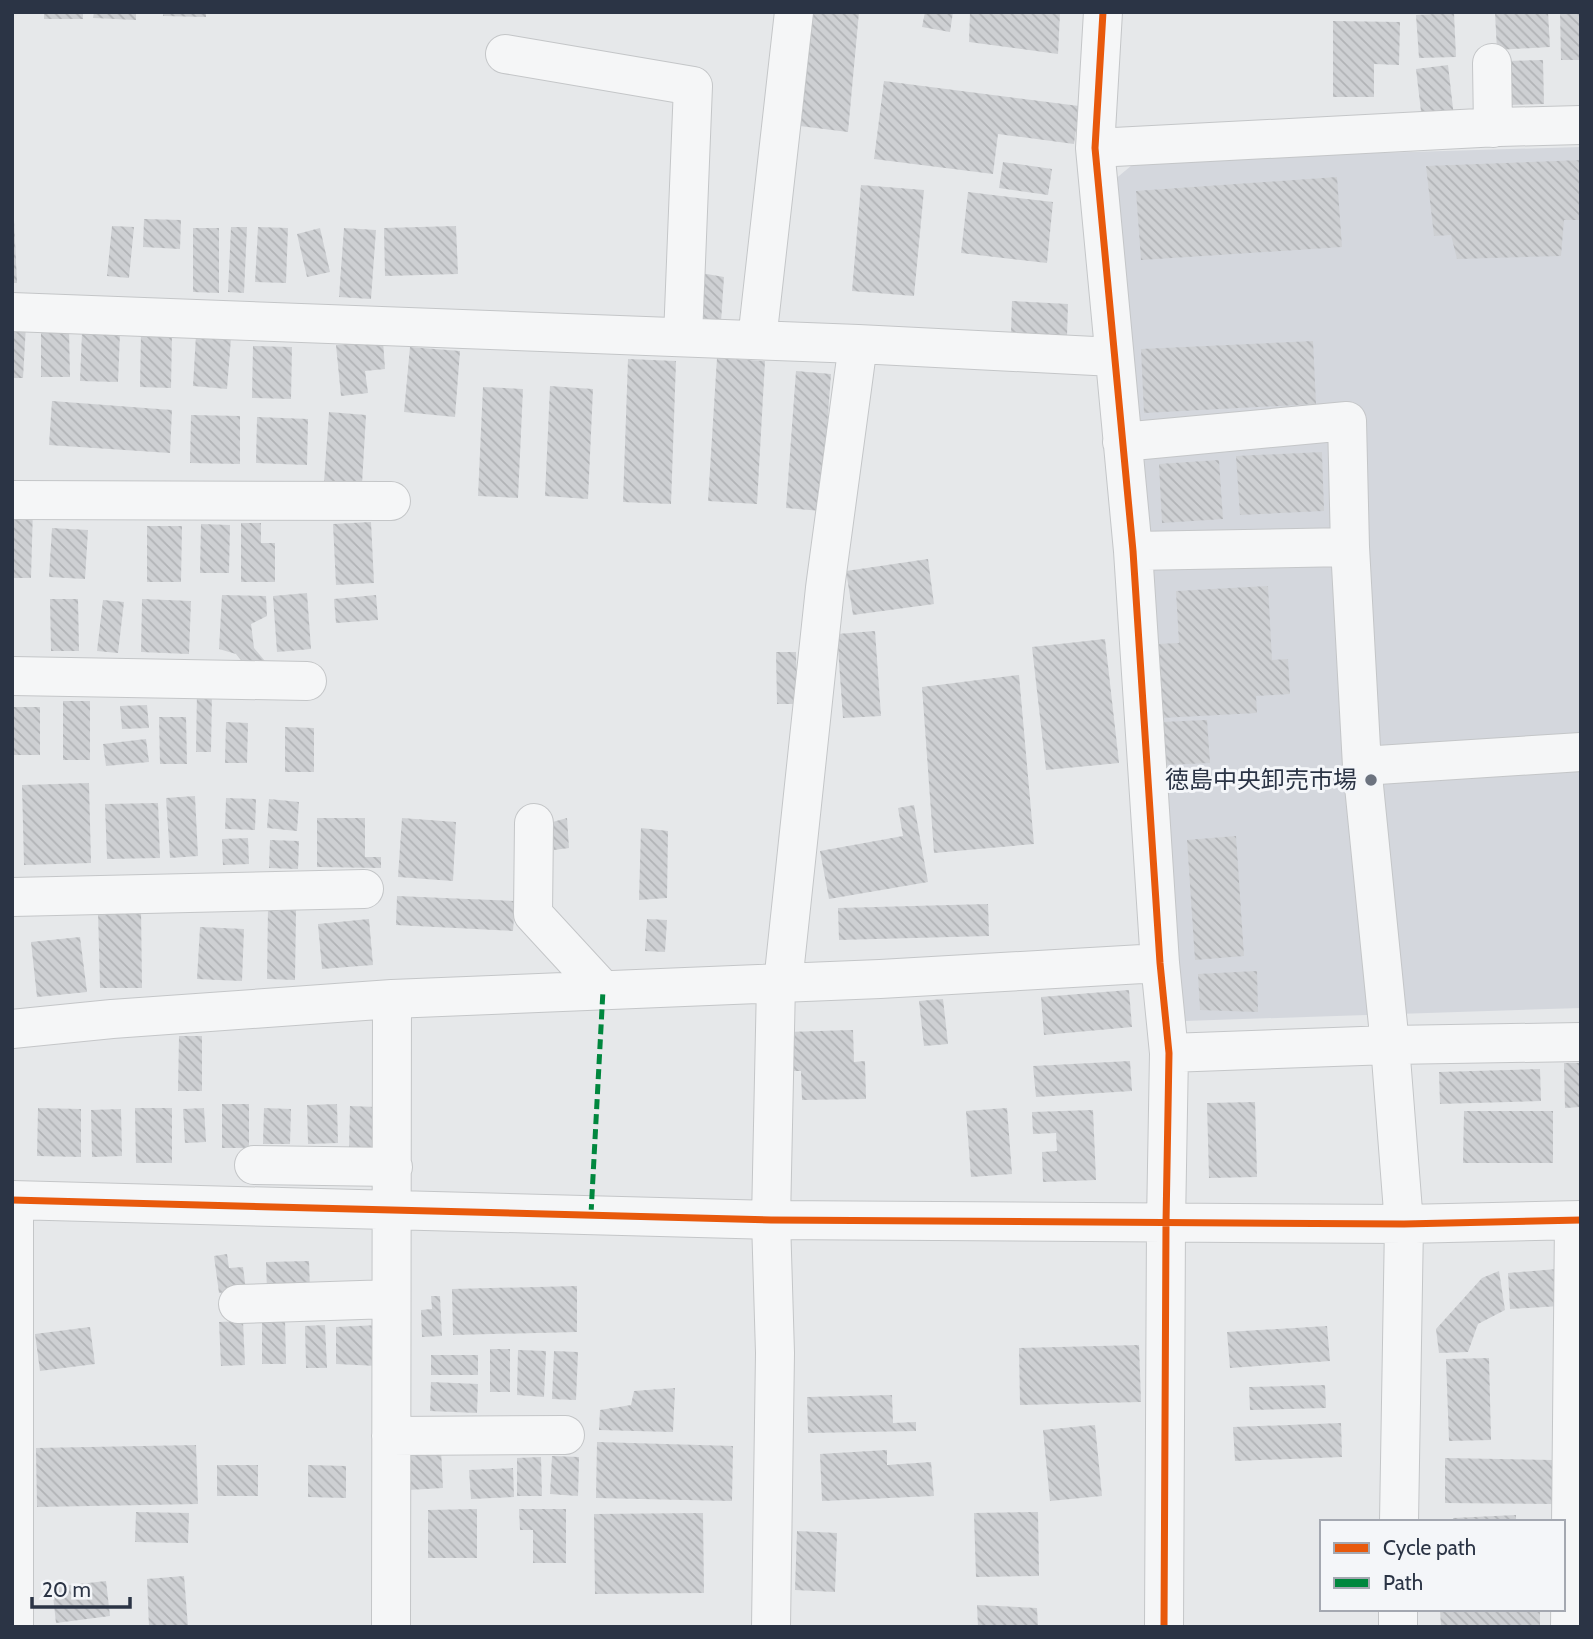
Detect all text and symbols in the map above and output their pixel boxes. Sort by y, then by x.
place label: 徳島中央卸売市場 [1165,765,1357,794]
marker: 徳島中央卸売市場 [1363,772,1379,788]
legend [1320,1520,1565,1611]
text: Cycle path [1383,1535,1476,1560]
scale bar [32,1566,130,1610]
text: Path [1383,1570,1423,1595]
text: 20 m [42,1577,91,1602]

